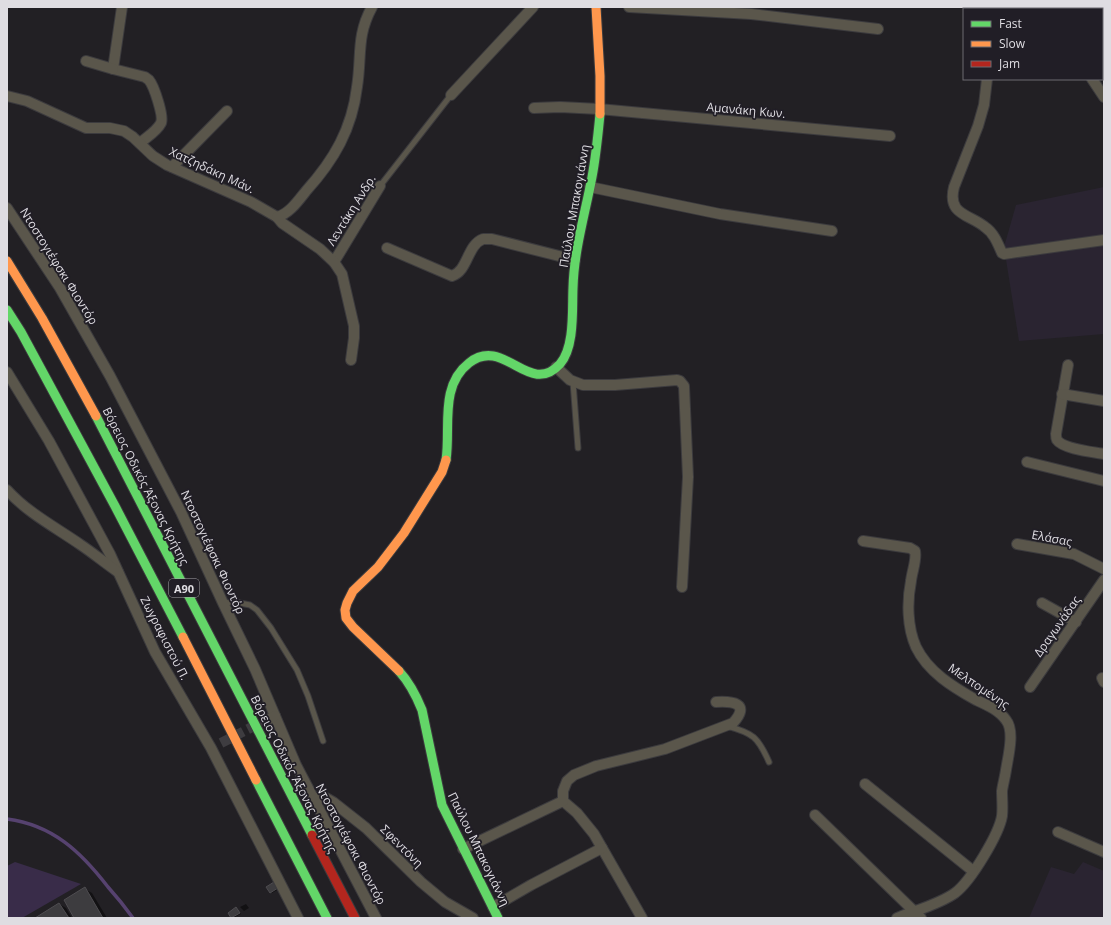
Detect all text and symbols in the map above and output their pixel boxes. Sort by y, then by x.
legend [963,8,1103,80]
text: Fast [999,15,1022,32]
text: Slow [999,35,1026,52]
text: Jam [998,55,1020,72]
street label: Αμανάκη Κων. [706,98,786,122]
street label: Χατζηδάκη Μάν. [167,143,257,197]
street label: Παύλου Μπακογιάννη [555,143,593,269]
street label: Λεντάκη Ανδρ. [322,171,380,249]
street label: Ντοστογιέφσκι Φιοντόρ [16,204,102,328]
street label: Βόρειος Οδικός Άξονας Κρήτης [99,404,193,568]
street label: Ντοστογιέφσκι Φιοντόρ [177,487,249,617]
street label: Ελάσας [1030,526,1074,550]
road number: Α90 [169,579,199,597]
street label: Δραγωνάδας [1030,592,1084,660]
street label: Ζωγραφιστού Π. [137,593,193,683]
street label: Μελπομένης [945,659,1013,713]
street label: Βόρειος Οδικός Άξονας Κρήτης [247,692,341,856]
street label: Ντοστογιέφσκι Φιοντόρ [312,780,390,908]
street label: Παύλου Μπακογιάννη [444,789,514,909]
street label: Σφεντόνη [377,821,427,871]

